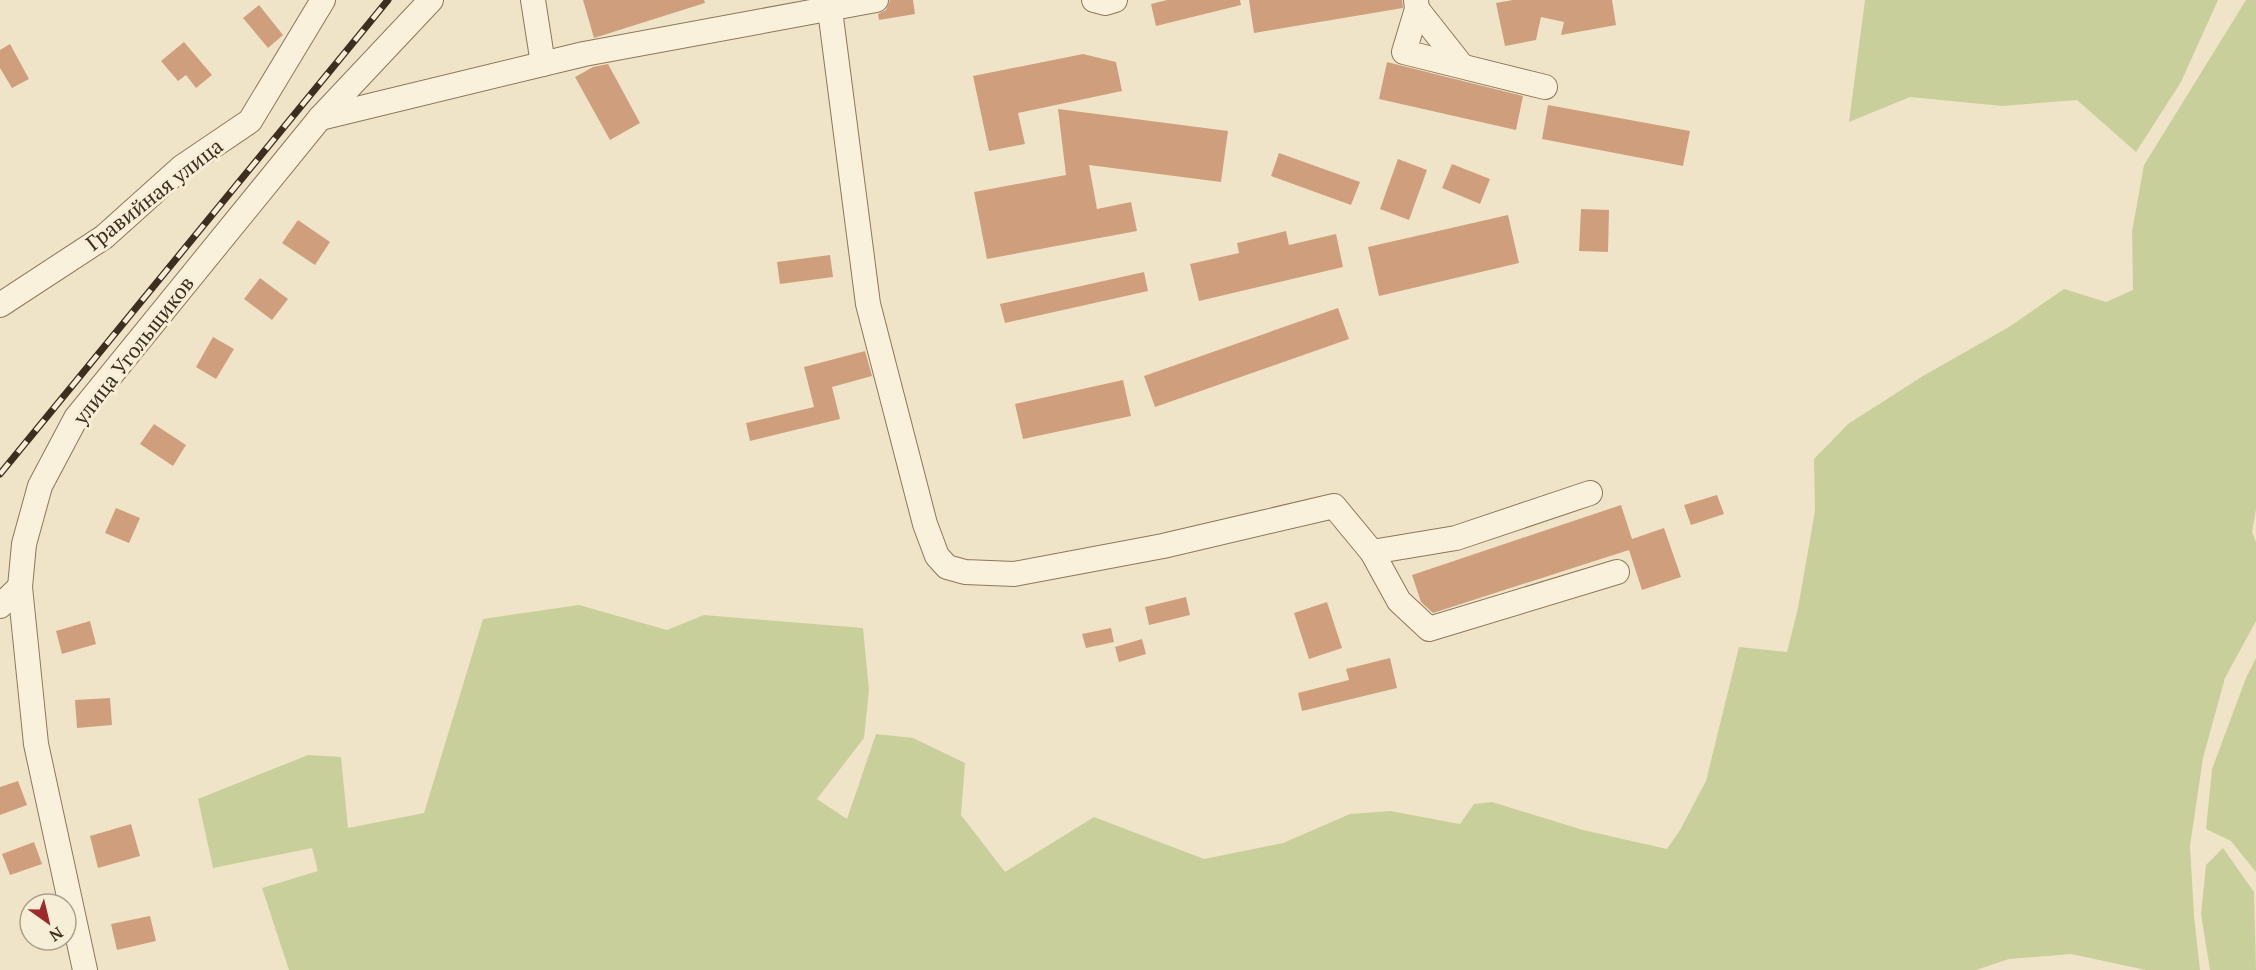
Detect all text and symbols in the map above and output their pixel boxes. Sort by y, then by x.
street label: Гравийная улица [80,131,229,256]
street label: улица Угольщиков [65,270,200,431]
north arrow [18,892,78,952]
text: N [45,922,68,947]

